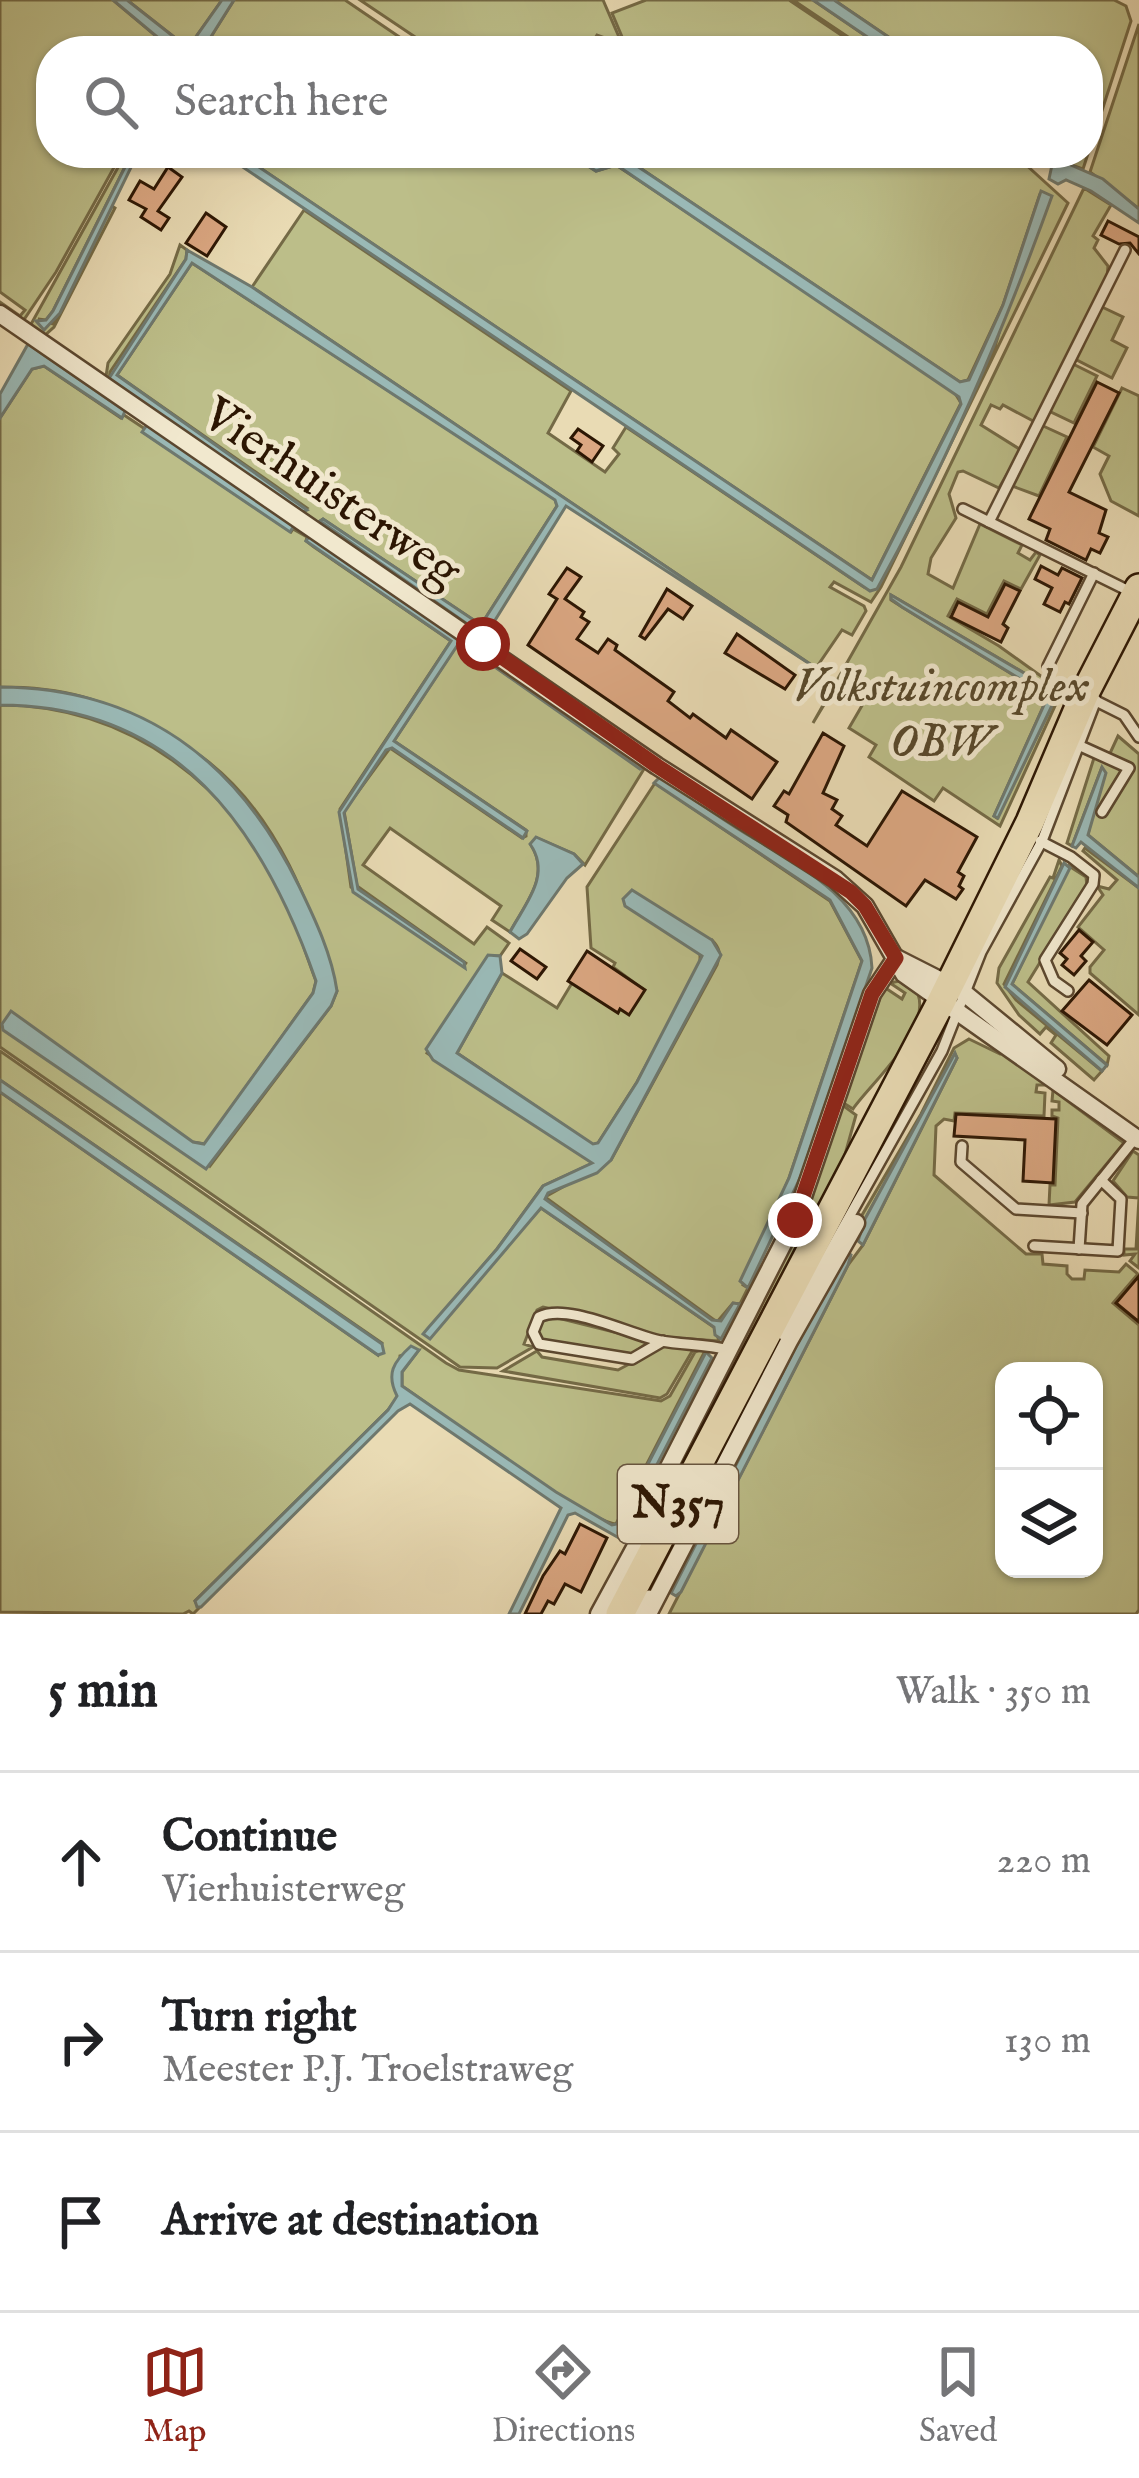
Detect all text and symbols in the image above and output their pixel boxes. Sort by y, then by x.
search box [36,36,1103,168]
icon: search [78,69,144,135]
text: Search here [174,74,388,131]
street label: Vierhuisterweg [189,385,472,603]
route start [456,617,510,671]
park label: Volkstuincomplex OBW [793,658,1090,773]
route end [768,1193,822,1247]
map controls [995,1362,1103,1578]
button: locate [995,1362,1103,1470]
road number: N357 [618,1465,738,1543]
button: layers [995,1470,1103,1578]
text: 5 min [48,1660,158,1725]
text: Walk · 350 m [896,1668,1091,1717]
text: Continue [162,1809,337,1866]
icon: ahead [48,1829,114,1895]
text: 220 m [997,1837,1091,1886]
text: Vierhuisterweg [162,1866,405,1915]
text: Turn right [162,1989,357,2046]
icon: right [48,2009,114,2075]
text: 130 m [1004,2017,1091,2066]
text: Meester P.J. Troelstraweg [162,2046,573,2095]
icon: arrive [48,2189,114,2255]
text: Arrive at destination [162,2193,539,2250]
tab: Map [142,2339,208,2453]
tab: Directions [492,2339,635,2453]
tab: Saved [919,2339,997,2453]

